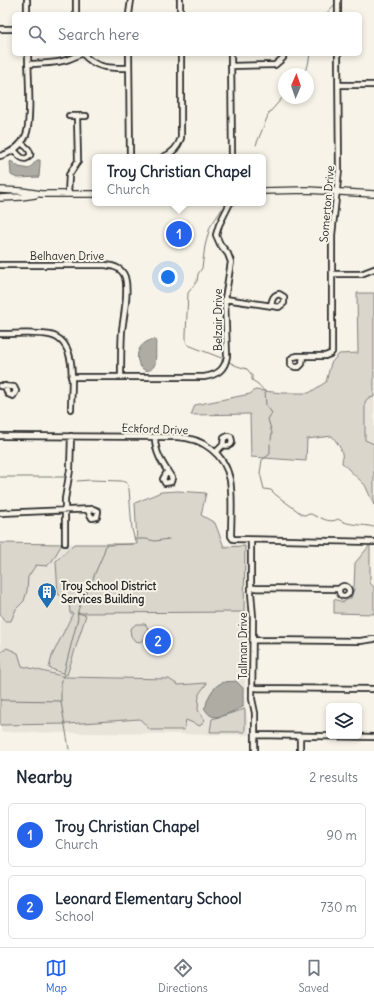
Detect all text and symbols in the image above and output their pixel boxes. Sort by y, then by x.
search box [12,12,362,56]
icon: search [26,23,48,45]
text: Search here [58,25,139,44]
north arrow [278,68,314,104]
popup [92,154,266,206]
text: Troy Christian Chapel [107,162,251,181]
street label: Somerton Drive [317,165,337,243]
text: Church [107,181,150,198]
pin: 1 [166,219,192,249]
street label: Belhaven Drive [30,249,104,263]
your location [158,267,178,287]
street label: Belzair Drive [211,289,225,351]
street label: Eckford Drive [121,421,189,437]
place label: Troy School District Services Building [61,579,156,607]
building icon: Troy School District Services Building [36,581,58,609]
street label: Tallman Drive [236,612,250,680]
pin: 2 [145,626,171,656]
map controls [326,703,362,739]
button: layers [326,703,362,739]
text: Nearby [16,766,72,788]
text: 2 results [309,769,358,786]
text: Troy Christian Chapel [55,817,199,836]
text: 1 [27,827,33,844]
text: 90 m [326,827,357,844]
text: Church [55,836,98,853]
text: Leonard Elementary School [55,889,242,908]
text: 2 [26,899,34,916]
text: 730 m [320,899,357,916]
text: School [55,908,94,925]
tab: Map [45,957,67,995]
tab: Directions [158,957,208,995]
tab: Saved [298,957,329,995]

